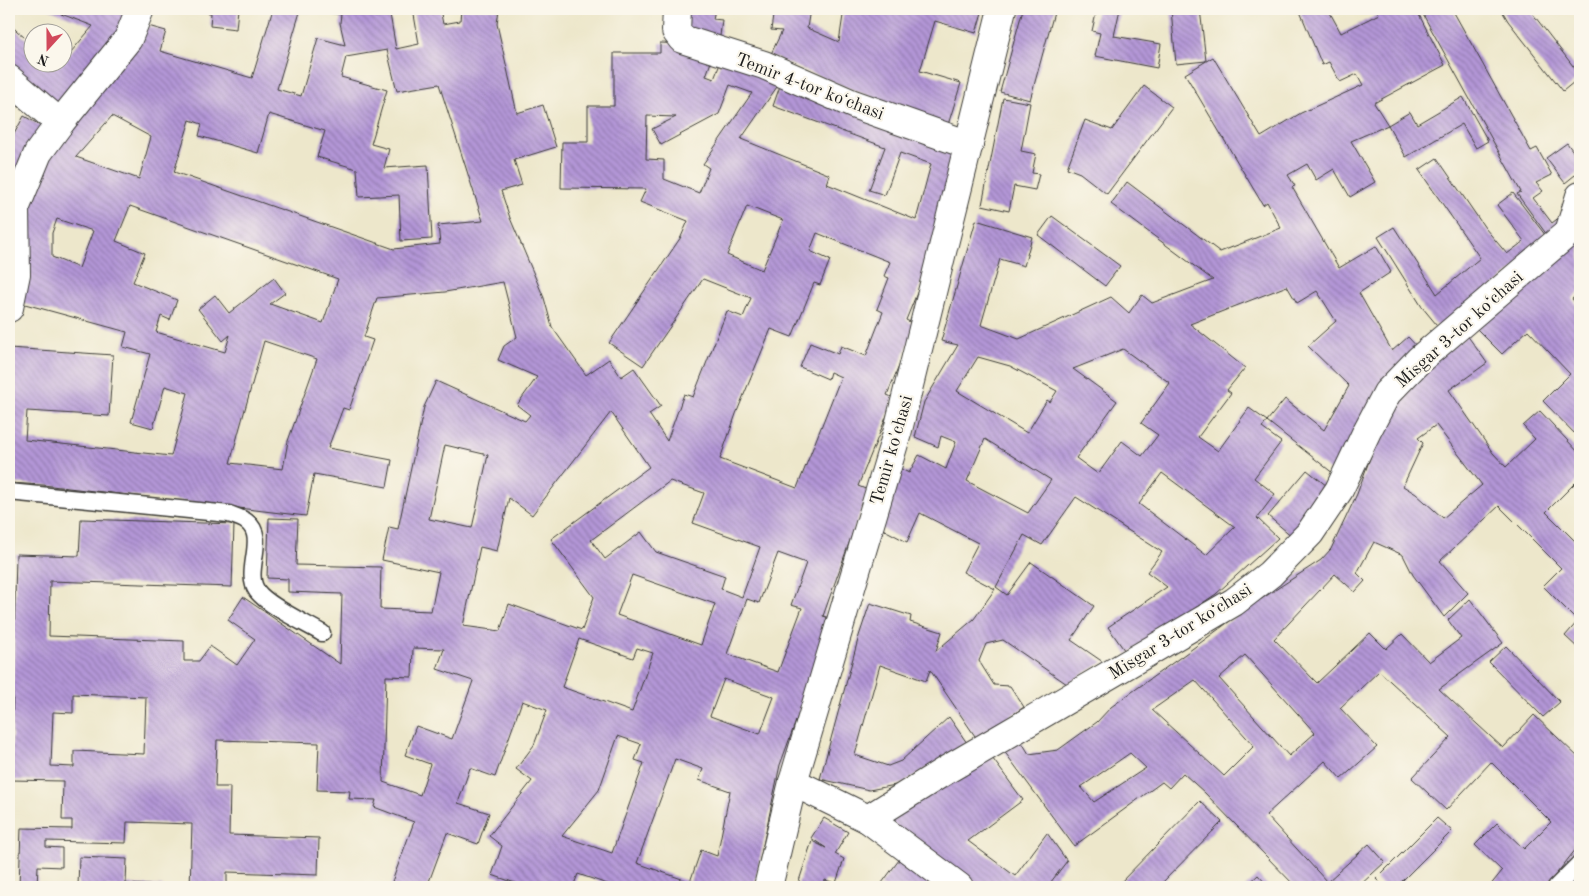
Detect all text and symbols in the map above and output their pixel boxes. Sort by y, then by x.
north arrow [22,22,72,72]
street label: Temir 4-tor koʻchasi [733,50,886,124]
text: N [36,51,51,68]
street label: Misgar 3-tor koʻchasi [1392,268,1527,392]
street label: Temir ko'chasi [868,393,916,507]
street label: Misgar 3-tor koʻchasi [1106,581,1255,683]

